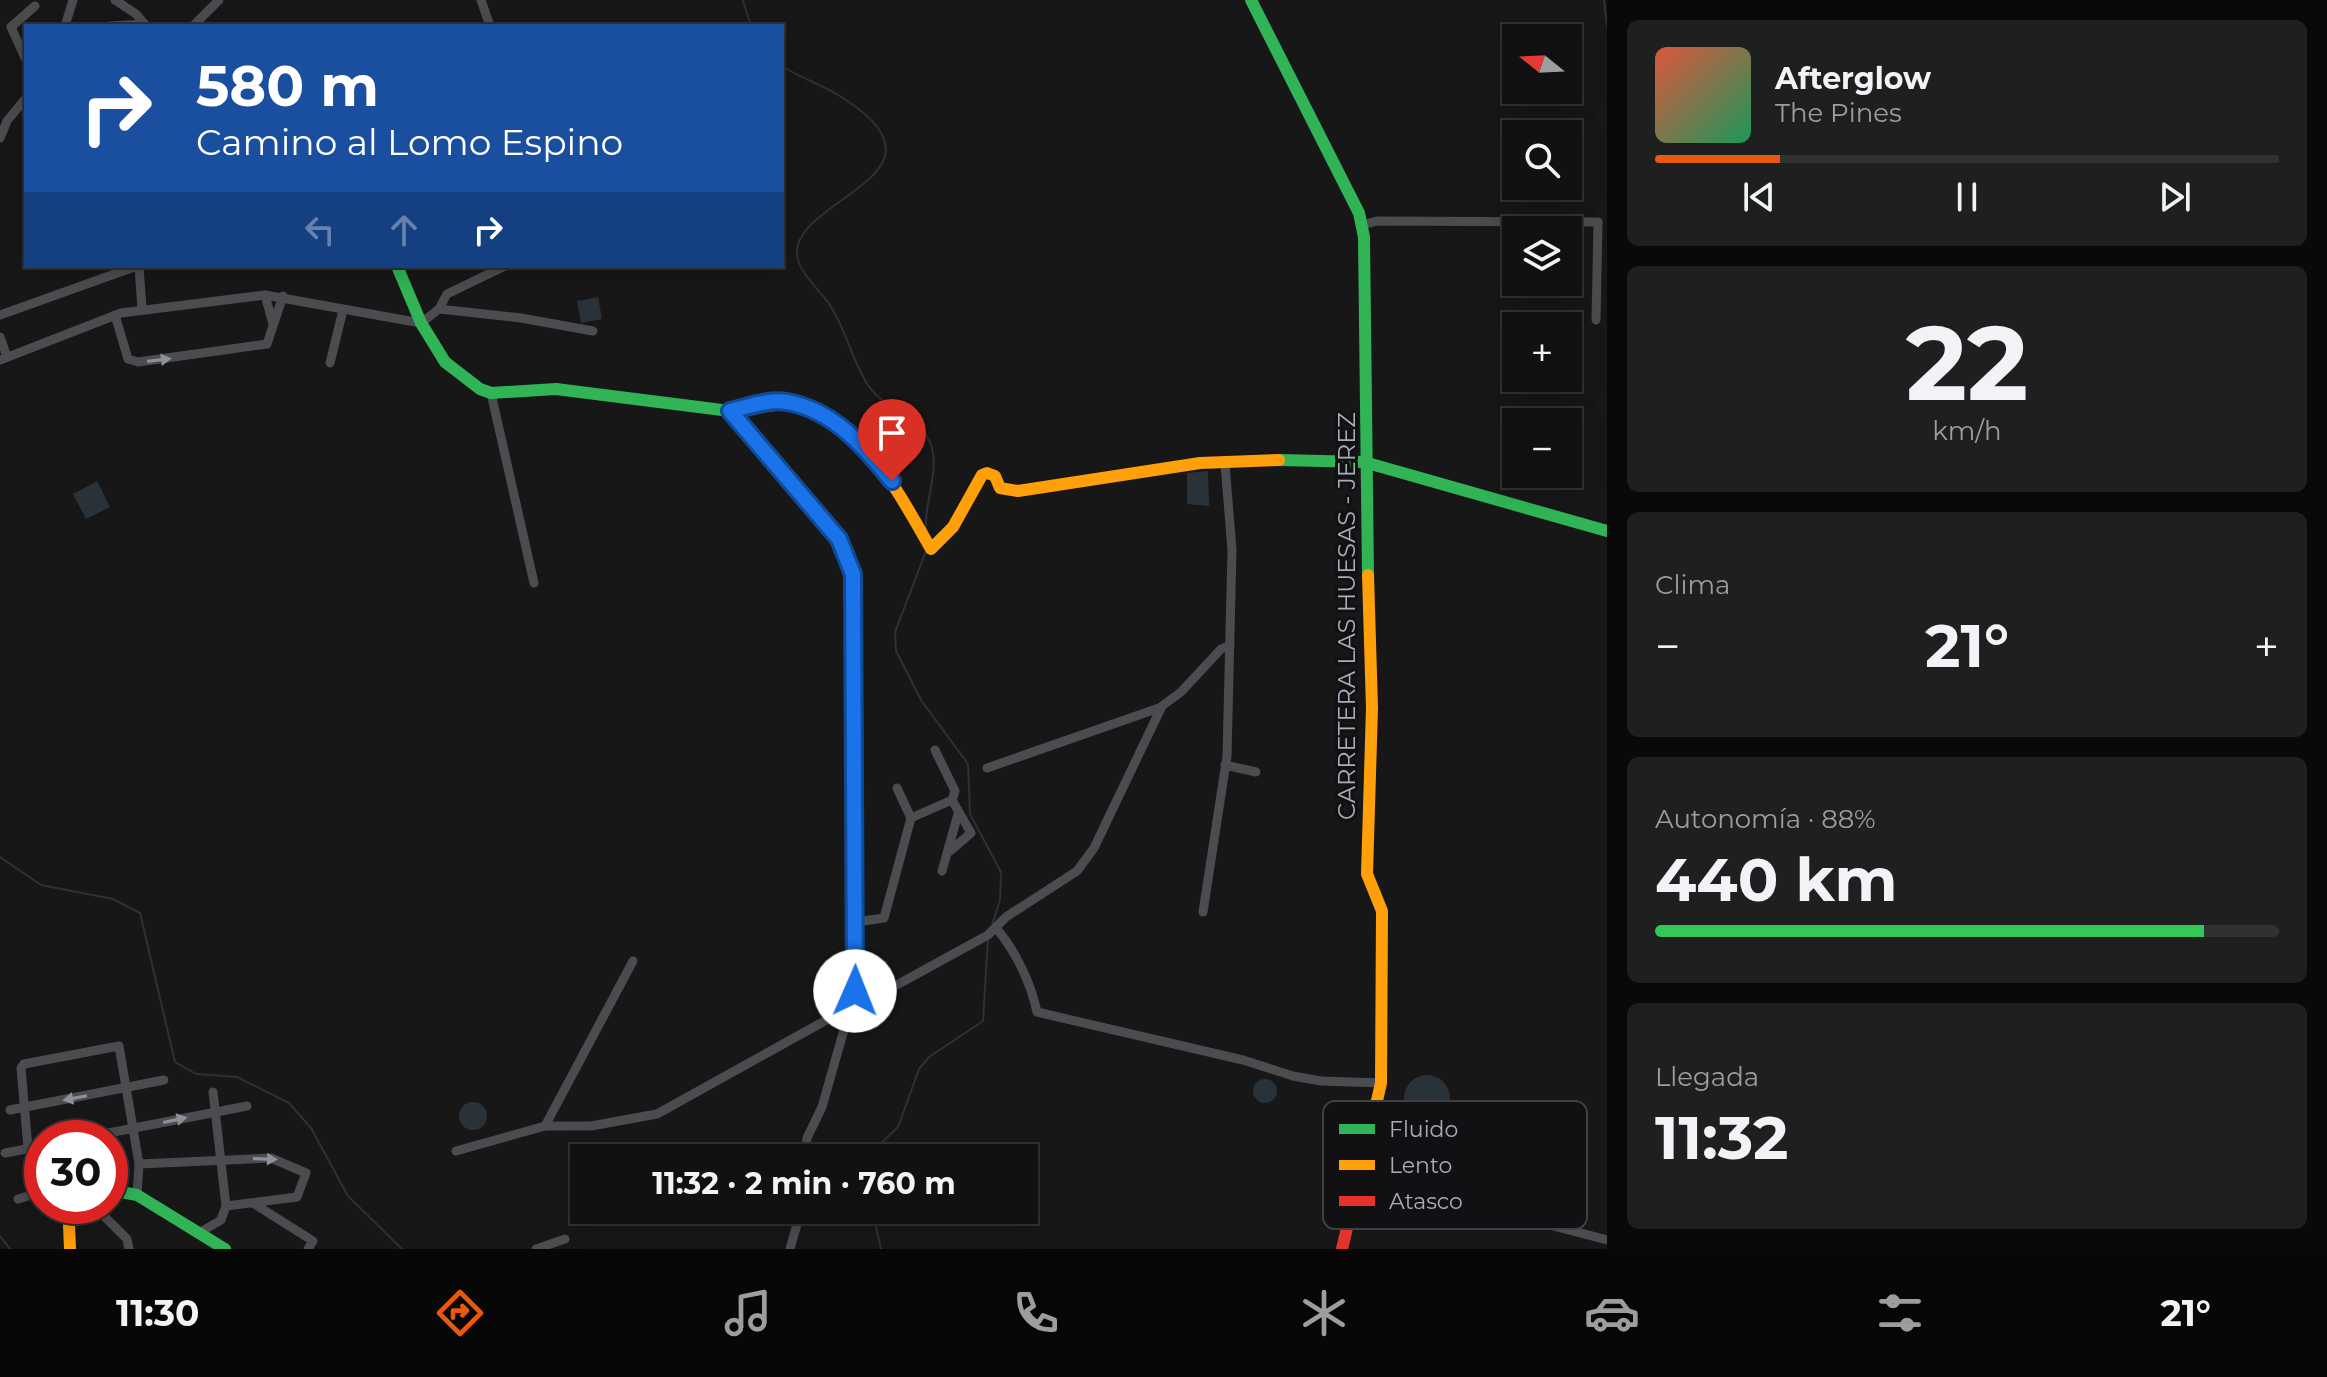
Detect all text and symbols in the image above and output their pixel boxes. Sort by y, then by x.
north arrow [1502,24,1582,104]
map controls [1502,24,1582,488]
text: 580 m [196,52,379,120]
icon: right [64,56,168,160]
text: Afterglow [1775,60,1931,97]
text: The Pines [1775,97,1902,129]
text: Camino al Lomo Espino [196,120,623,164]
button: search [1502,120,1582,200]
icon: previous [1737,175,1781,219]
icon: pause [1945,175,1989,219]
icon: next [2153,175,2197,219]
icon: left [298,208,342,252]
icon: ahead [382,208,426,252]
icon: right [466,208,510,252]
button: layers [1502,216,1582,296]
text: 22 [1906,299,2028,426]
button: + [1502,312,1582,392]
one-way arrow [147,353,172,366]
pin [858,399,926,481]
button: − [1502,408,1582,488]
icon: arrive [870,411,914,455]
street label: CARRETERA LAS HUESAS - JEREZ [1332,412,1361,820]
text: km/h [1932,415,2002,447]
text: Clima [1655,569,1730,601]
text: 21° [1925,609,2009,682]
text: − [1655,619,1680,673]
text: + [2254,619,2279,673]
text: Autonomía · 88% [1655,803,1876,835]
text: 440 km [1655,843,1897,916]
position arrow [813,949,897,1033]
text: Llegada [1655,1061,1759,1093]
one-way arrow [62,1092,87,1104]
legend [1323,1101,1587,1229]
text: 11:32 [1655,1101,1788,1174]
one-way arrow [162,1113,187,1126]
text: Fluido [1389,1116,1458,1143]
speed limit sign: 30 [24,1120,128,1224]
text: Lento [1389,1152,1452,1179]
one-way arrow [253,1153,278,1166]
text: 11:32 · 2 min · 760 m [652,1165,956,1202]
text: Atasco [1389,1188,1463,1215]
icon: directions [432,1285,488,1341]
icon: music [720,1285,776,1341]
icon: phone [1008,1285,1064,1341]
icon: climate [1296,1285,1352,1341]
icon: car [1584,1285,1640,1341]
icon: filters [1872,1285,1928,1341]
text: 11:30 [116,1291,199,1335]
text: 21° [2160,1291,2211,1335]

